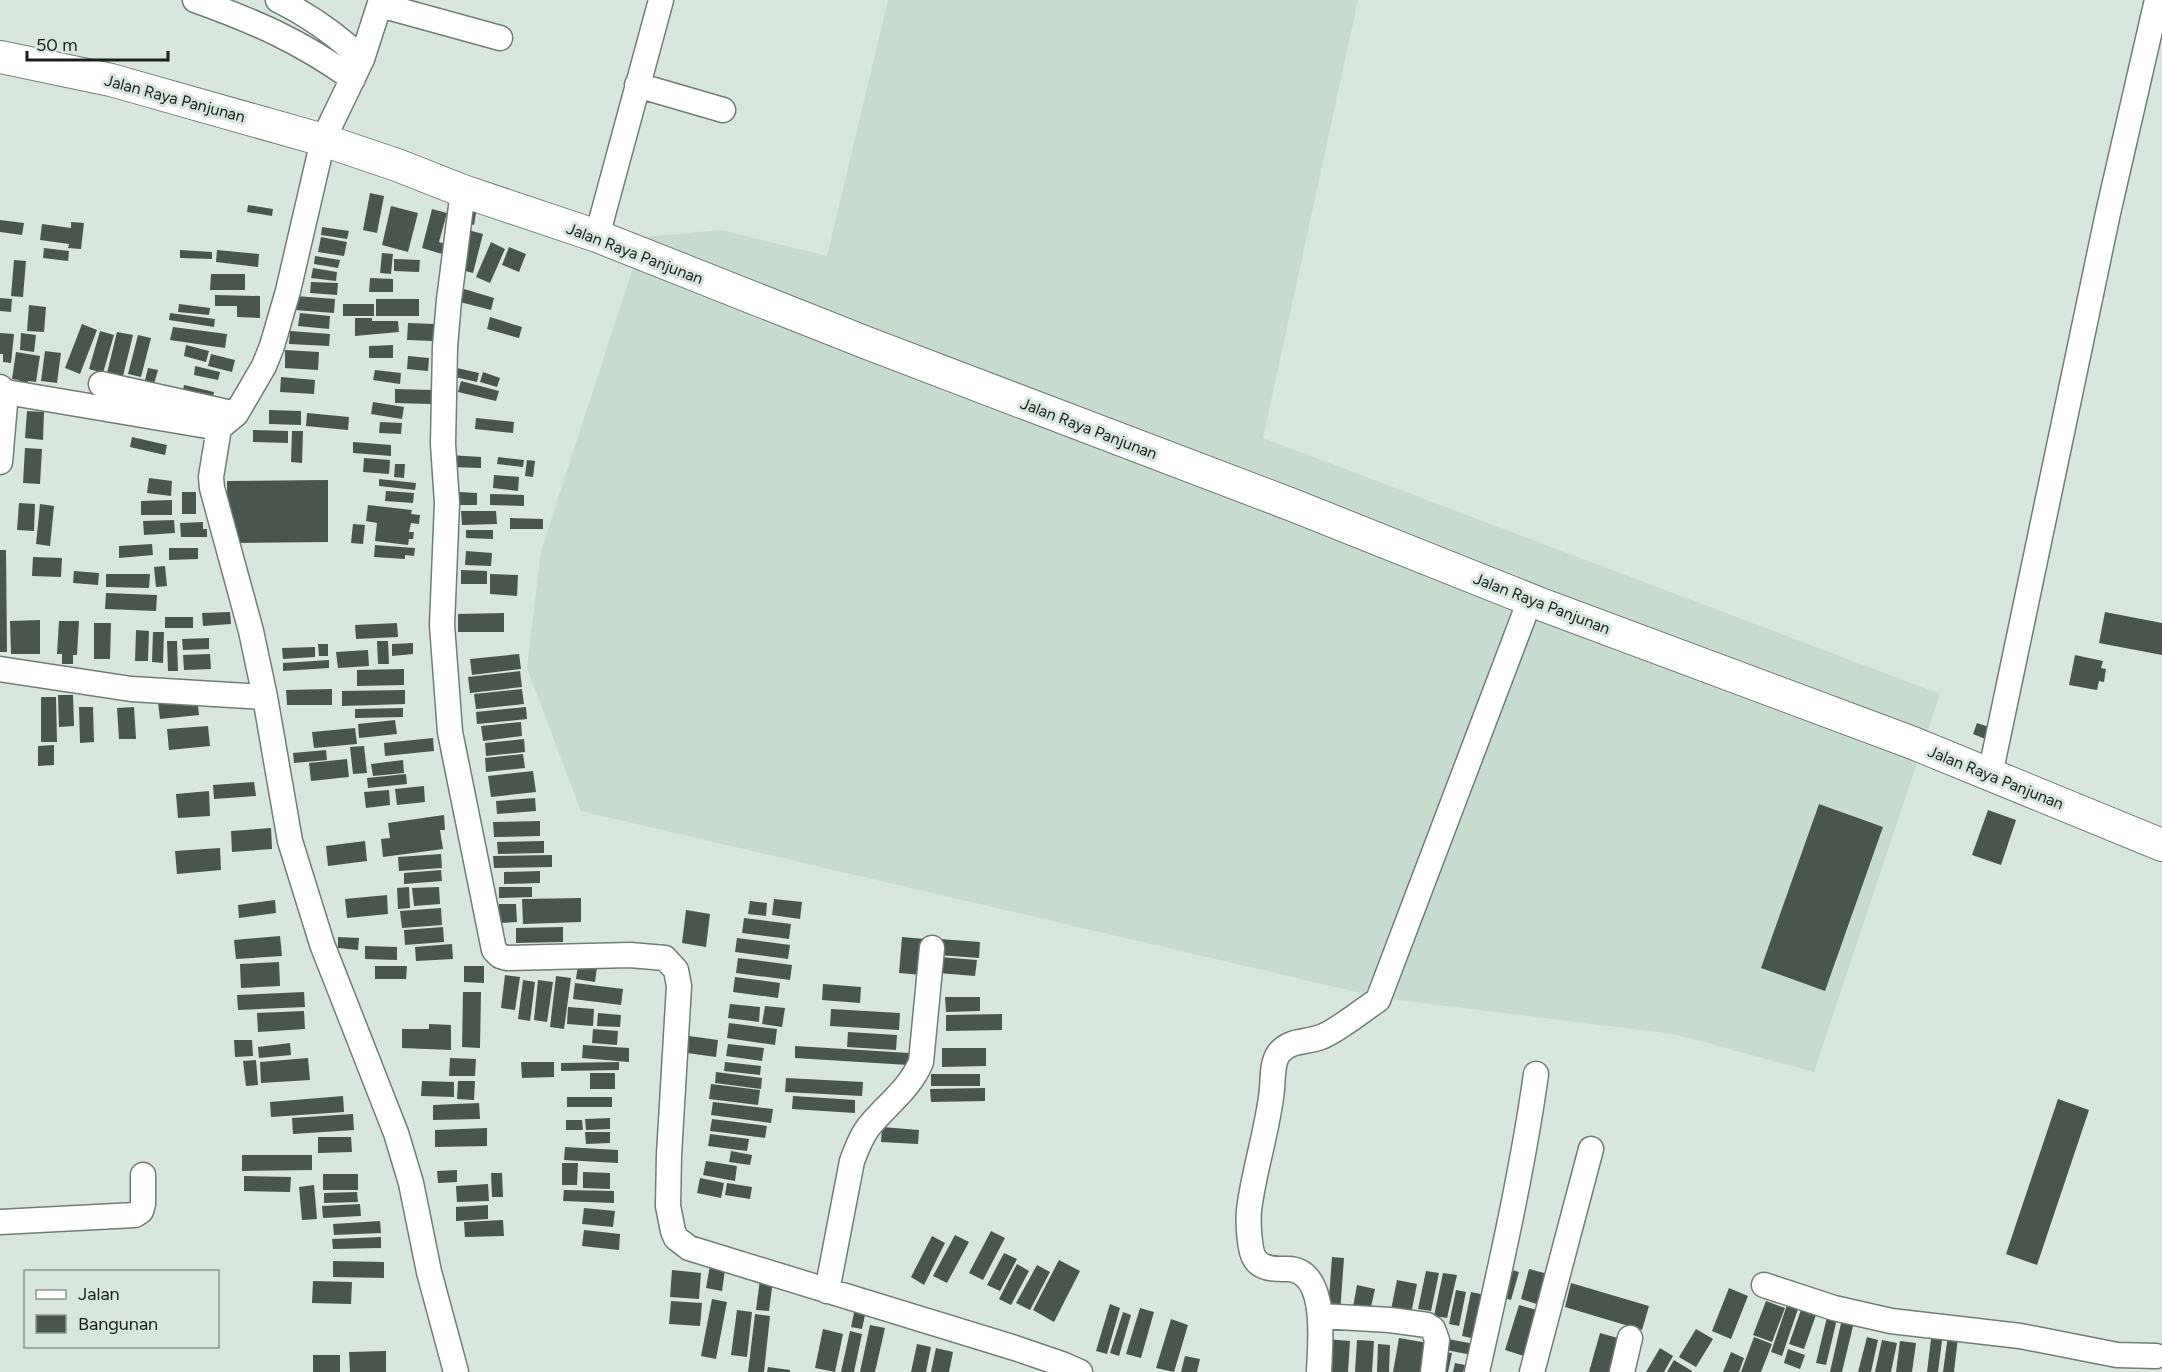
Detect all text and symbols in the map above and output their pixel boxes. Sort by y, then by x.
scale bar [27,24,168,62]
text: 50 m [36,34,78,56]
street label: Jalan Raya Panjunan [102,71,247,126]
street label: Jalan Raya Panjunan [564,219,706,288]
street label: Jalan Raya Panjunan [1018,394,1160,463]
street label: Jalan Raya Panjunan [1471,569,1613,638]
street label: Jalan Raya Panjunan [1925,742,2067,813]
legend [24,1270,219,1348]
text: Jalan [78,1283,120,1305]
text: Bangunan [78,1313,158,1335]

